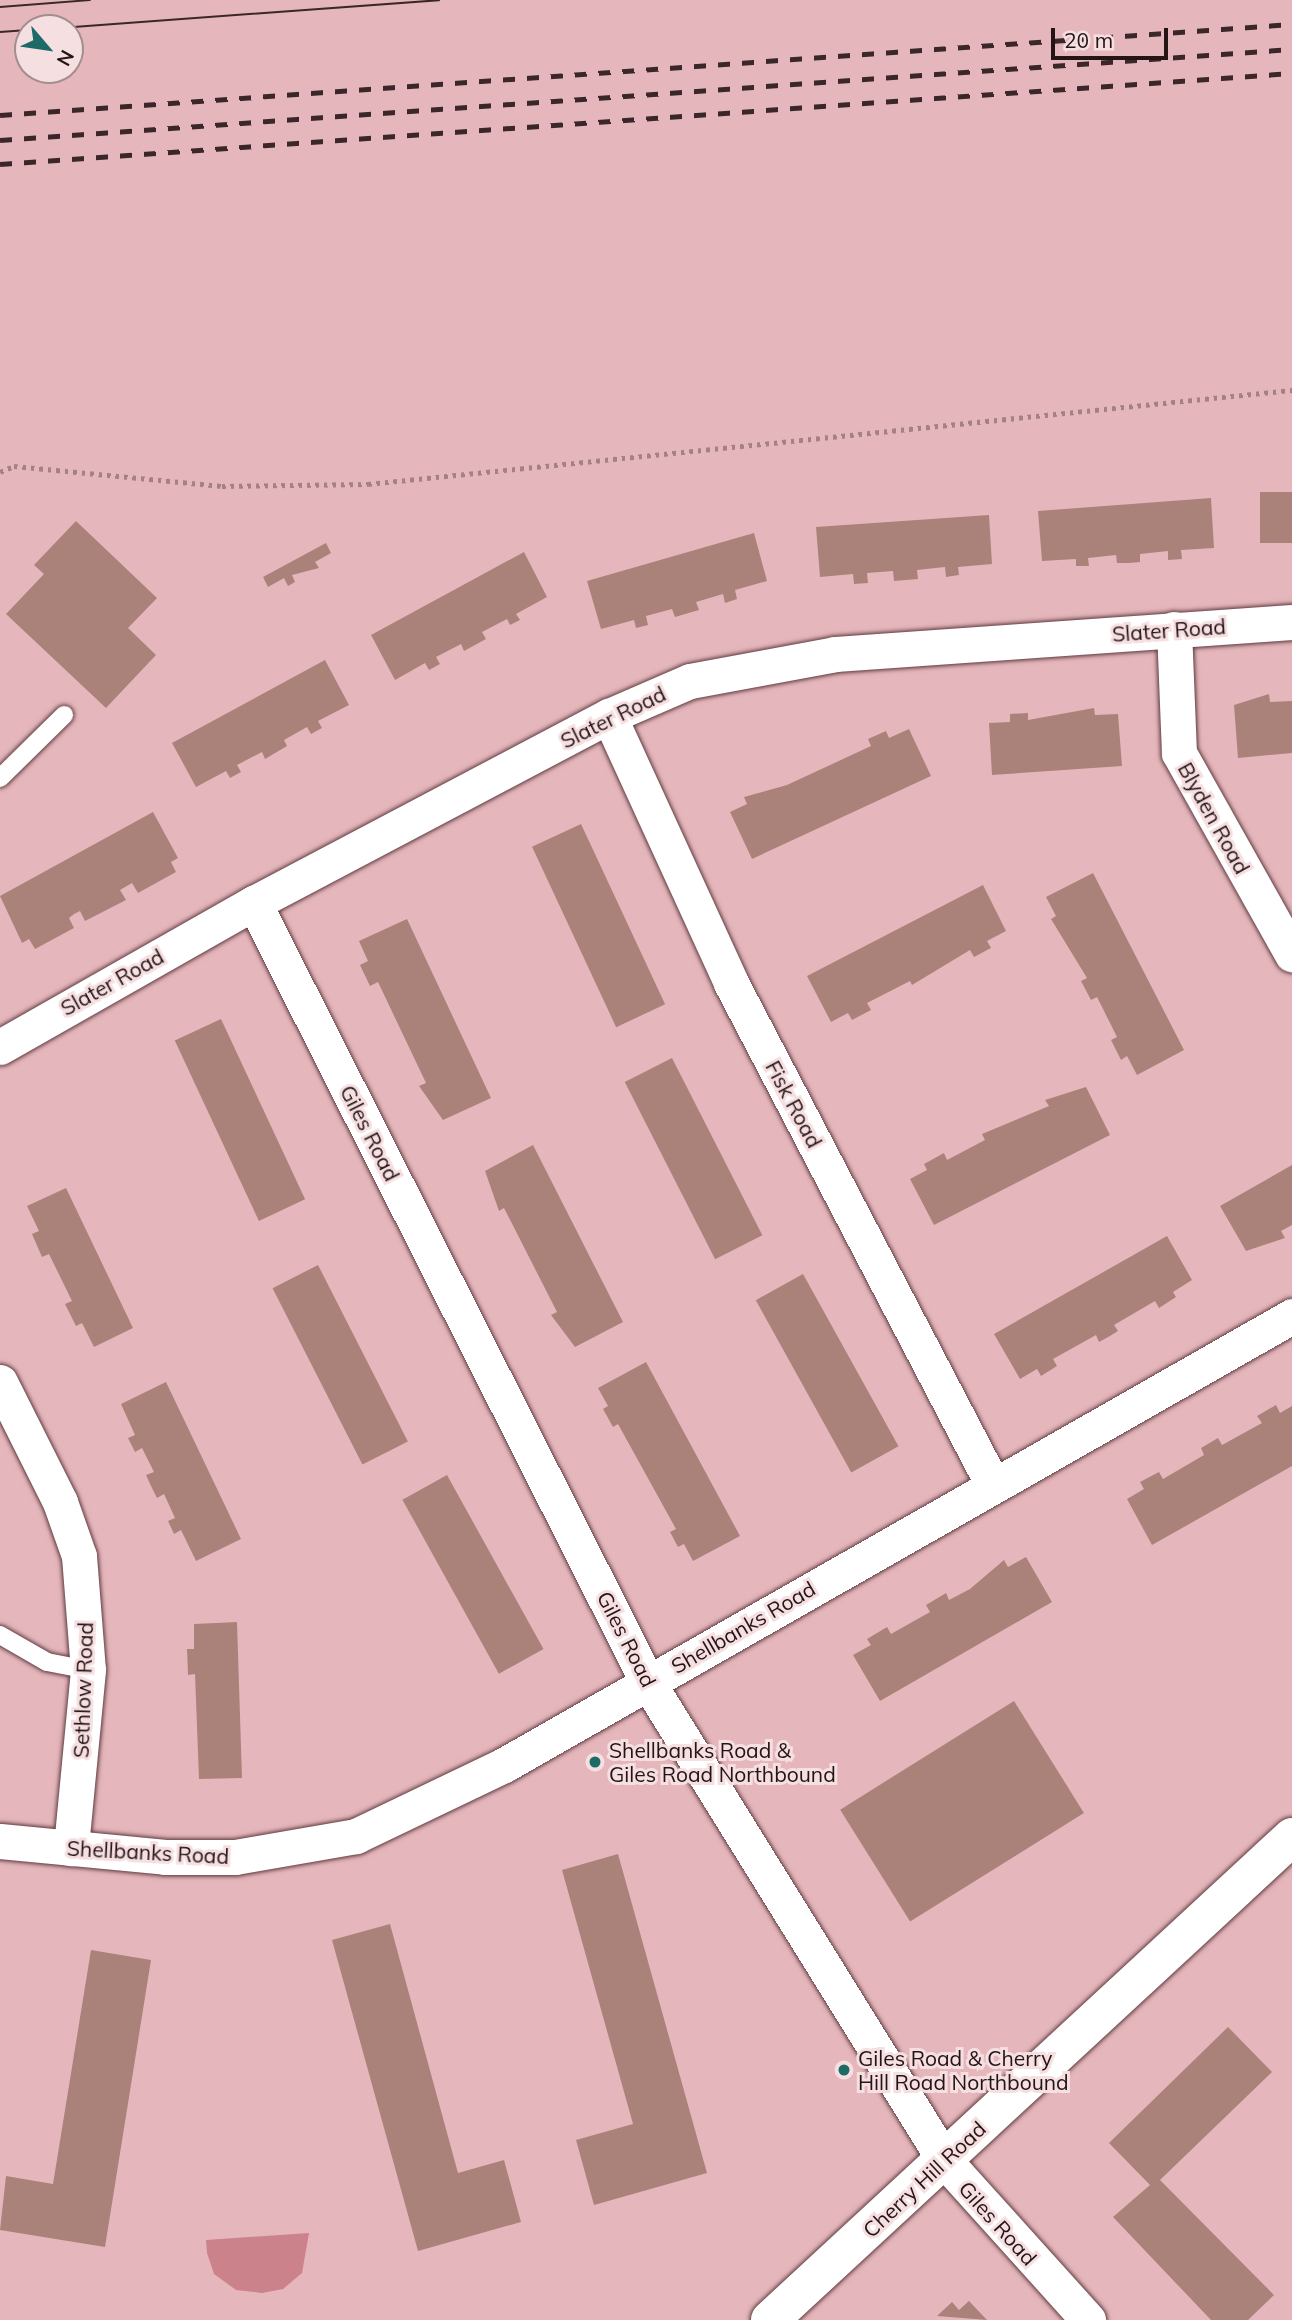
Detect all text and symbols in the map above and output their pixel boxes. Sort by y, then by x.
north arrow [14,14,84,84]
scale bar [1054,14,1171,58]
text: 20 m [1064,27,1113,53]
text: N [52,46,80,70]
street label: Slater Road [1111,613,1227,647]
street label: Slater Road [556,681,670,753]
street label: Blyden Road [1173,758,1255,878]
street label: Slater Road [56,943,168,1021]
street label: Fisk Road [761,1056,827,1152]
street label: Giles Road [335,1081,405,1185]
street label: Shellbanks Road [666,1576,820,1678]
street label: Giles Road [592,1587,662,1691]
street label: Sethlow Road [68,1622,98,1758]
place label: Shellbanks Road & Giles Road Northbound [609,1737,836,1787]
marker: Shellbanks Road & Giles Road Northbound [587,1754,603,1770]
street label: Shellbanks Road [66,1835,230,1869]
place label: Giles Road & Cherry Hill Road Northbound [858,2045,1069,2095]
marker: Giles Road & Cherry Hill Road Northbound [836,2062,852,2078]
street label: Cherry Hill Road [857,2116,991,2242]
street label: Giles Road [954,2176,1042,2270]

